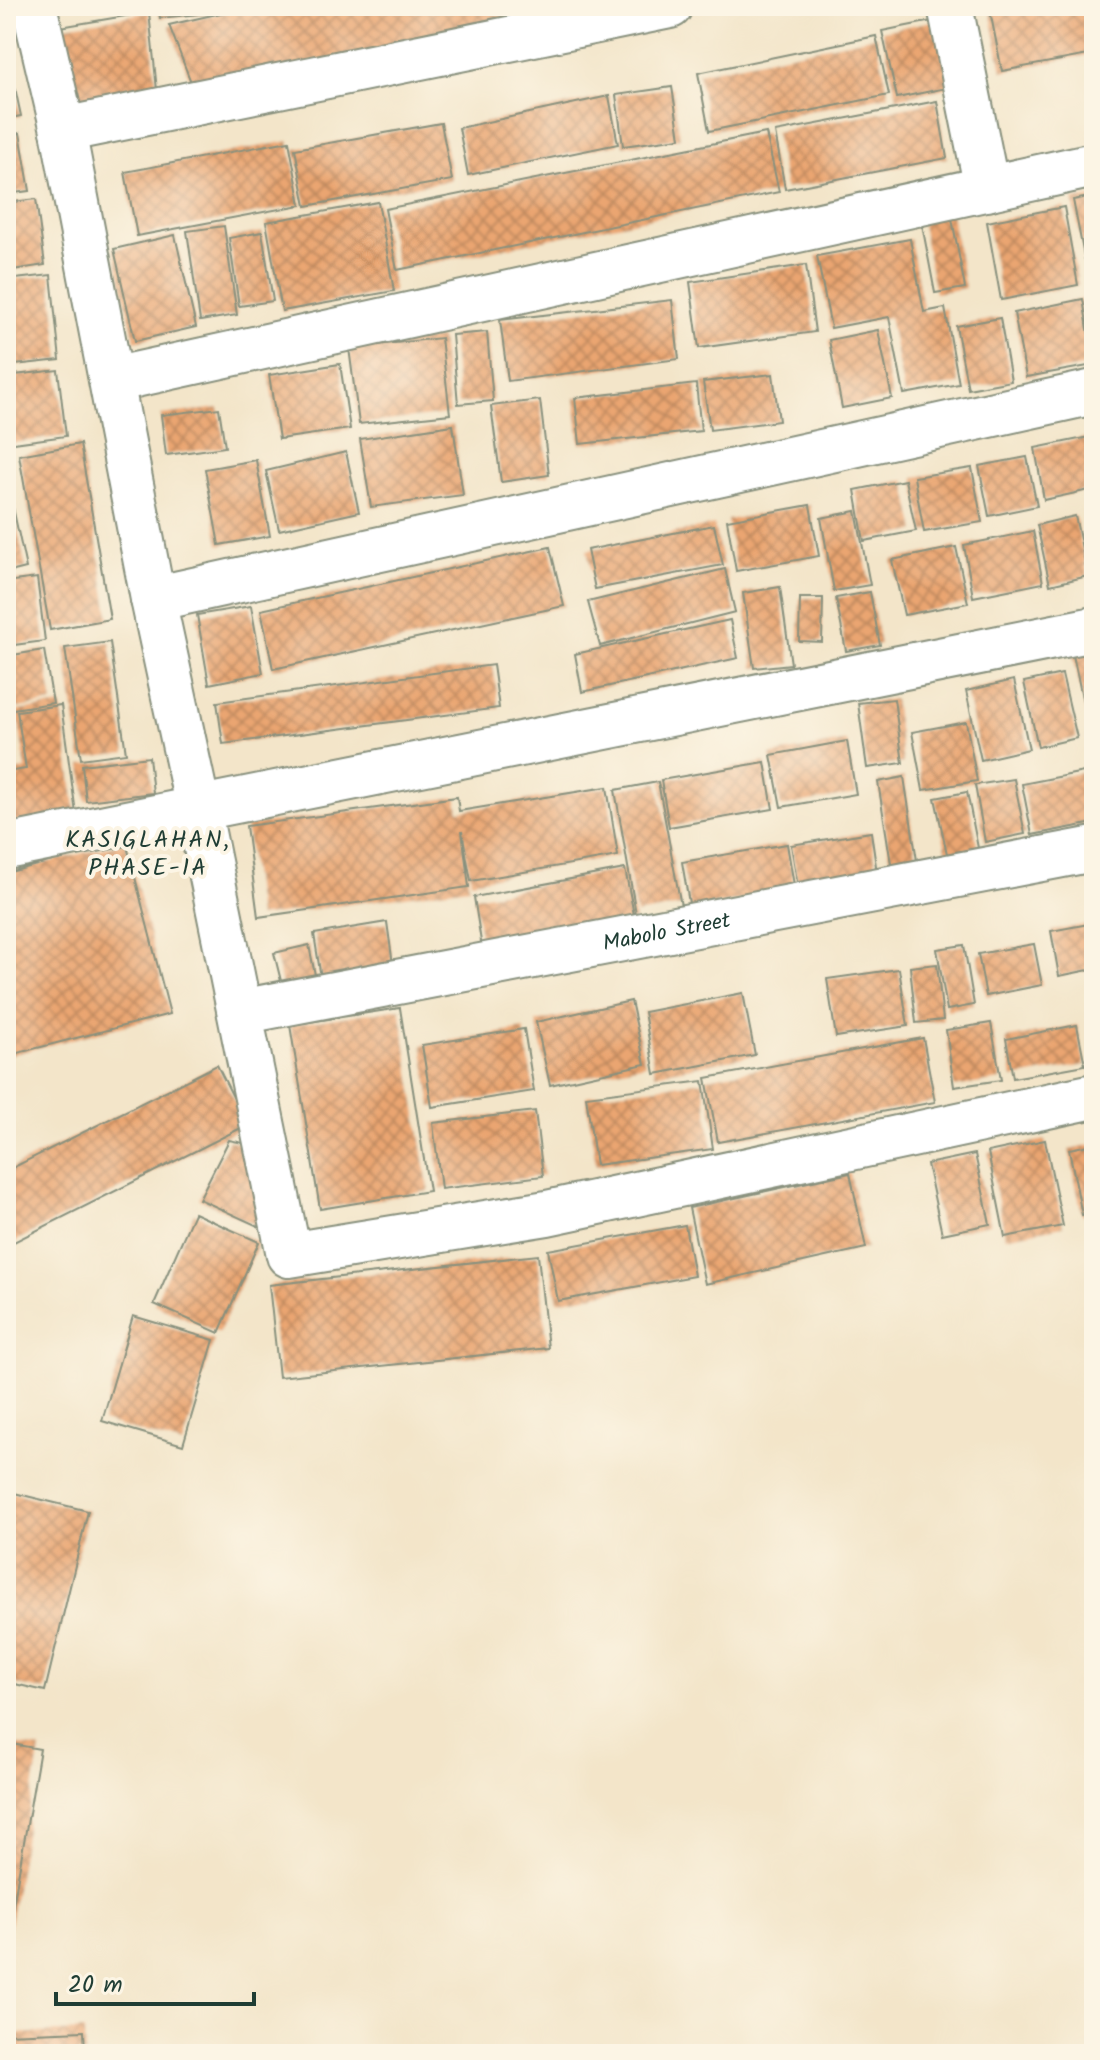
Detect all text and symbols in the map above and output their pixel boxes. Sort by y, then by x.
district label: KASIGLAHAN, PHASE-1A [65,821,231,888]
street label: Mabolo Street [600,904,734,962]
scale bar [56,1956,254,2006]
text: 20 m [68,1966,123,2005]

